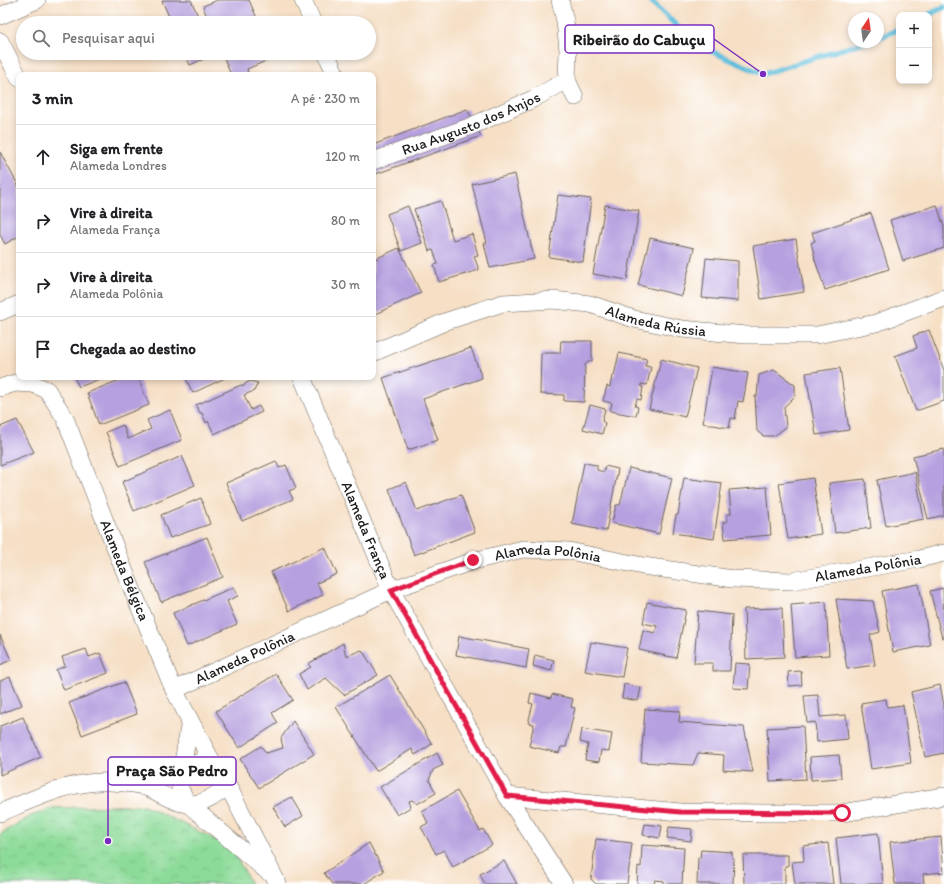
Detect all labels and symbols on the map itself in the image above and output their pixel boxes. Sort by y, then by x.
north arrow [848,12,884,48]
callout: Ribeirão do Cabuçu [565,25,714,53]
text: Ribeirão do Cabuçu [573,30,705,50]
street label: Rua Augusto dos Anjos [399,88,544,159]
street label: Alameda Rússia [603,301,707,340]
street label: Alameda França [338,479,395,582]
street label: Alameda Bélgica [96,517,153,624]
street label: Alameda Polônia [493,539,603,566]
street label: Alameda Polônia [813,550,923,586]
route end [464,551,482,569]
street label: Alameda Polônia [192,627,298,688]
callout: Praça São Pedro [108,757,236,785]
text: Praça São Pedro [116,761,228,781]
route start [833,804,851,822]

